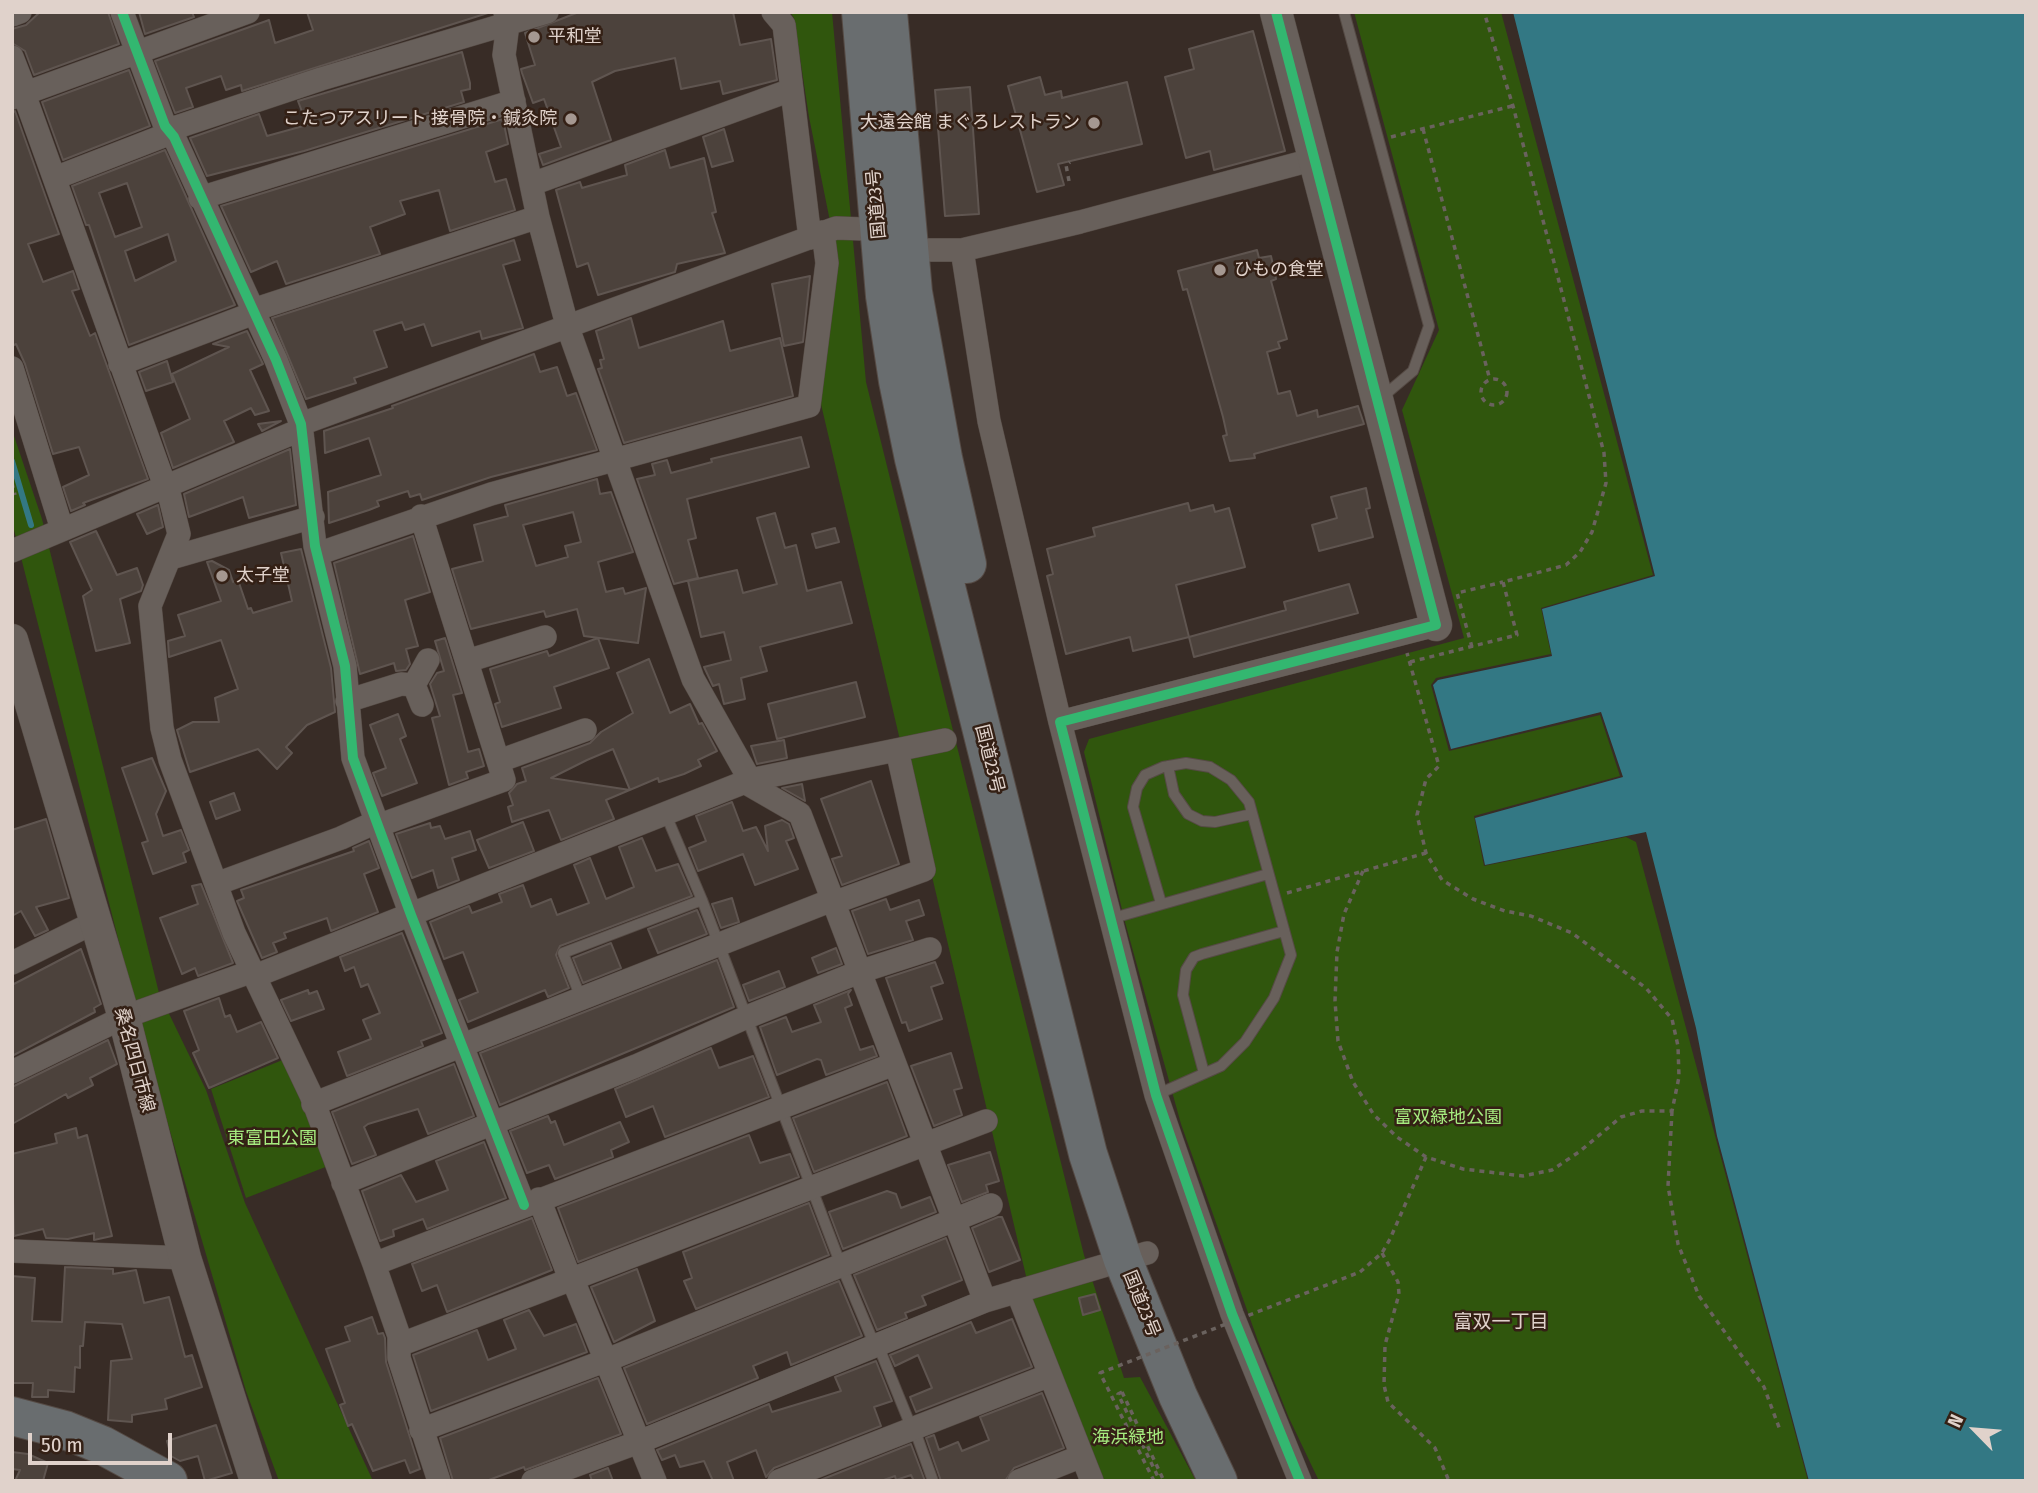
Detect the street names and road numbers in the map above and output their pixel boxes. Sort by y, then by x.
street label: 国道23号 [863,168,891,240]
street label: 国道23号 [970,722,1008,796]
street label: 桑名四日市線 [110,1005,158,1115]
street label: 国道23号 [1118,1267,1164,1341]

